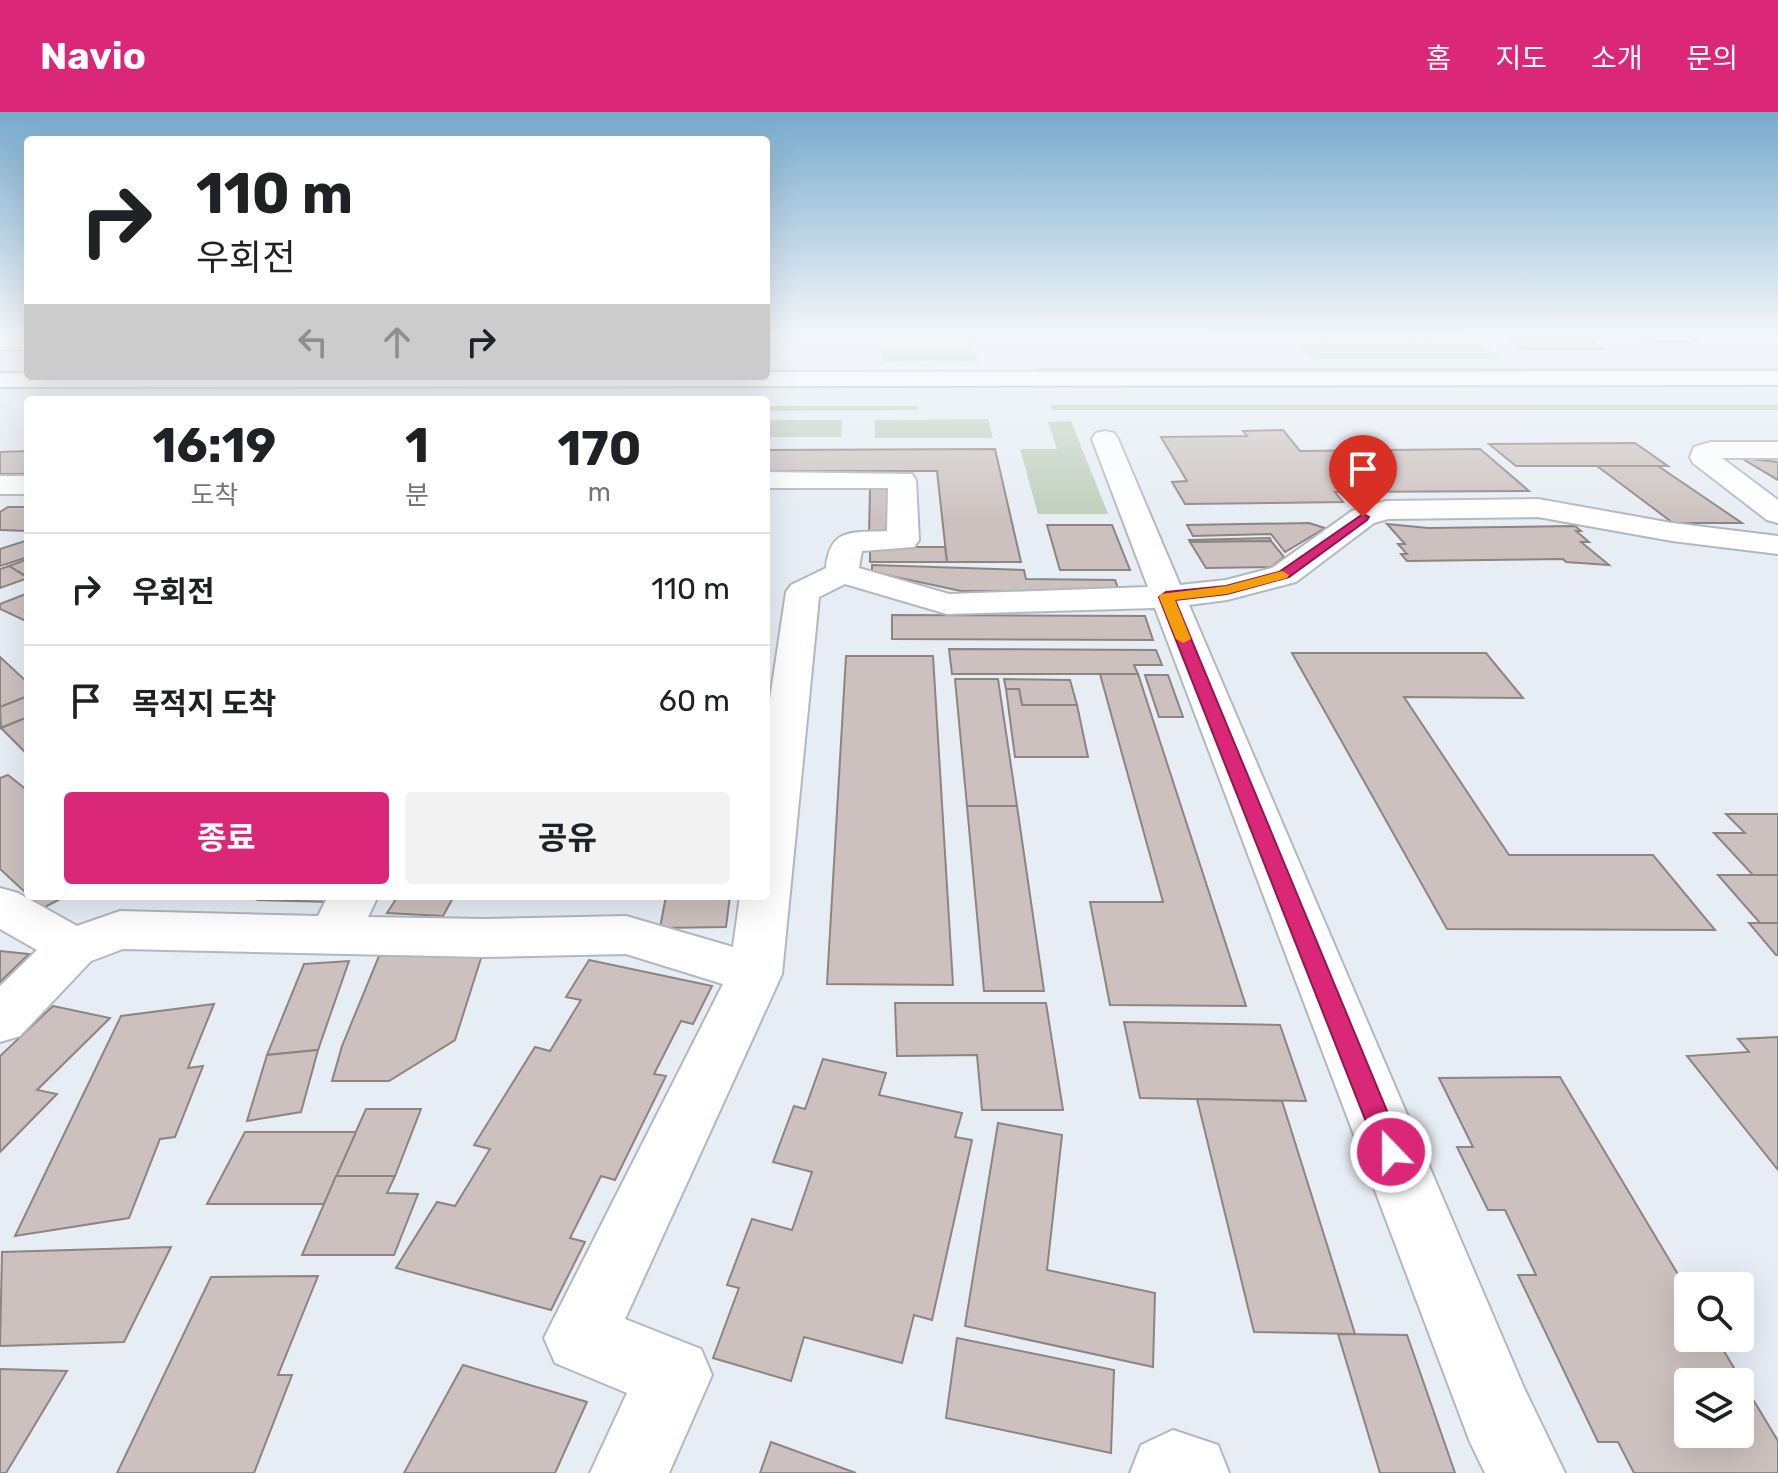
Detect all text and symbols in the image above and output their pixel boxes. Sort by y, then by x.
text: Navio [40,33,146,79]
text: 홈 [1426,42,1451,75]
text: 지도 [1495,42,1547,75]
text: 소개 [1591,42,1642,75]
text: 문의 [1686,42,1738,75]
text: 110 m [196,161,353,227]
icon: right [64,168,168,272]
text: 우회전 [196,236,295,279]
icon: left [291,320,335,364]
icon: ahead [375,320,419,364]
icon: right [459,320,503,364]
text: 16:19 [153,417,276,474]
text: 1 [405,417,429,474]
text: 170 [557,420,641,477]
pin [1329,435,1397,517]
icon: arrive [1341,447,1385,491]
text: m [588,477,611,508]
text: 도착 [191,480,238,511]
text: 분 [405,480,429,511]
icon: right [64,567,108,611]
text: 110 m [651,571,730,607]
text: 우회전 [132,574,215,610]
icon: arrive [64,679,108,723]
text: 60 m [659,683,730,719]
text: 목적지 도착 [132,686,276,722]
button: 종료 [64,792,389,884]
button: 공유 [405,792,730,884]
position arrow [1349,1110,1433,1194]
map controls [1674,1272,1754,1448]
button: search [1674,1272,1754,1352]
button: layers [1674,1368,1754,1448]

